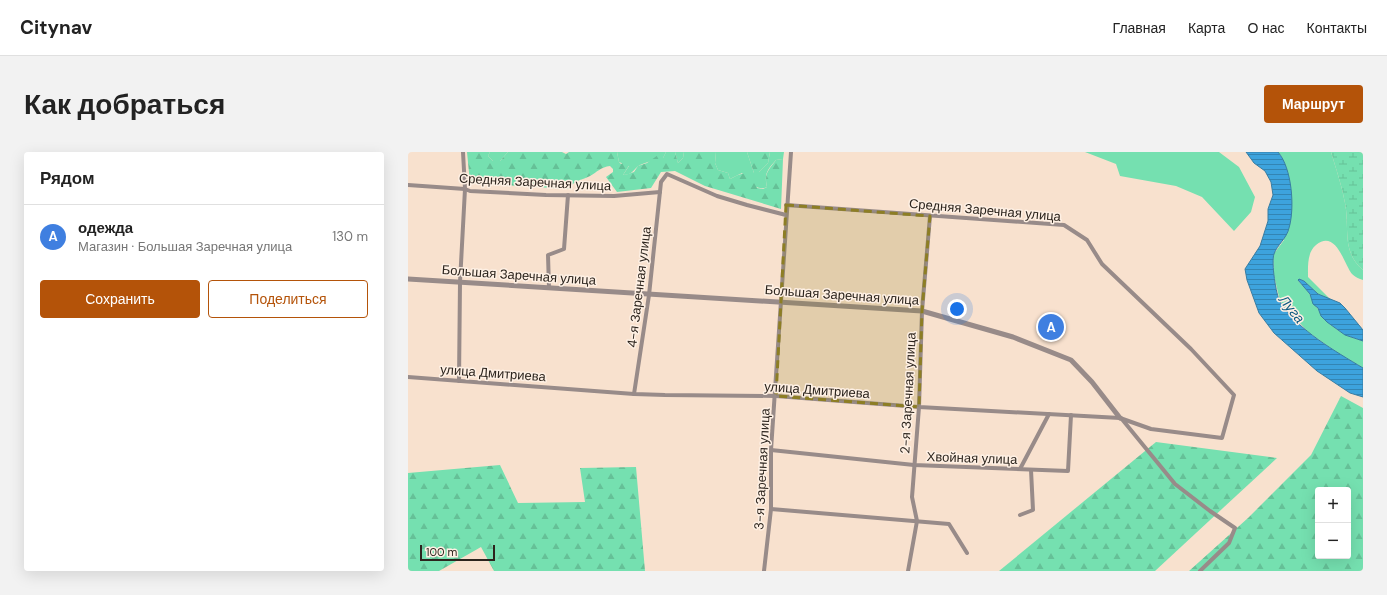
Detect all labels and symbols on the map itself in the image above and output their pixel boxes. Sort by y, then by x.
street label: Средняя Заречная улица [458,170,612,195]
street label: Средняя Заречная улица [908,195,1062,225]
street label: 4-я Заречная улица [623,225,655,349]
street label: Большая Заречная улица [441,261,597,289]
street label: Большая Заречная улица [764,281,920,309]
water label: Луга [1275,290,1309,327]
your location [947,299,967,319]
pin: A [1038,312,1064,342]
street label: 2-я Заречная улица [896,331,920,454]
street label: улица Дмитриева [440,361,547,385]
street label: улица Дмитриева [764,378,871,402]
street label: 3-я Заречная улица [750,407,774,530]
street label: Хвойная улица [926,448,1018,468]
scale bar [420,543,495,562]

